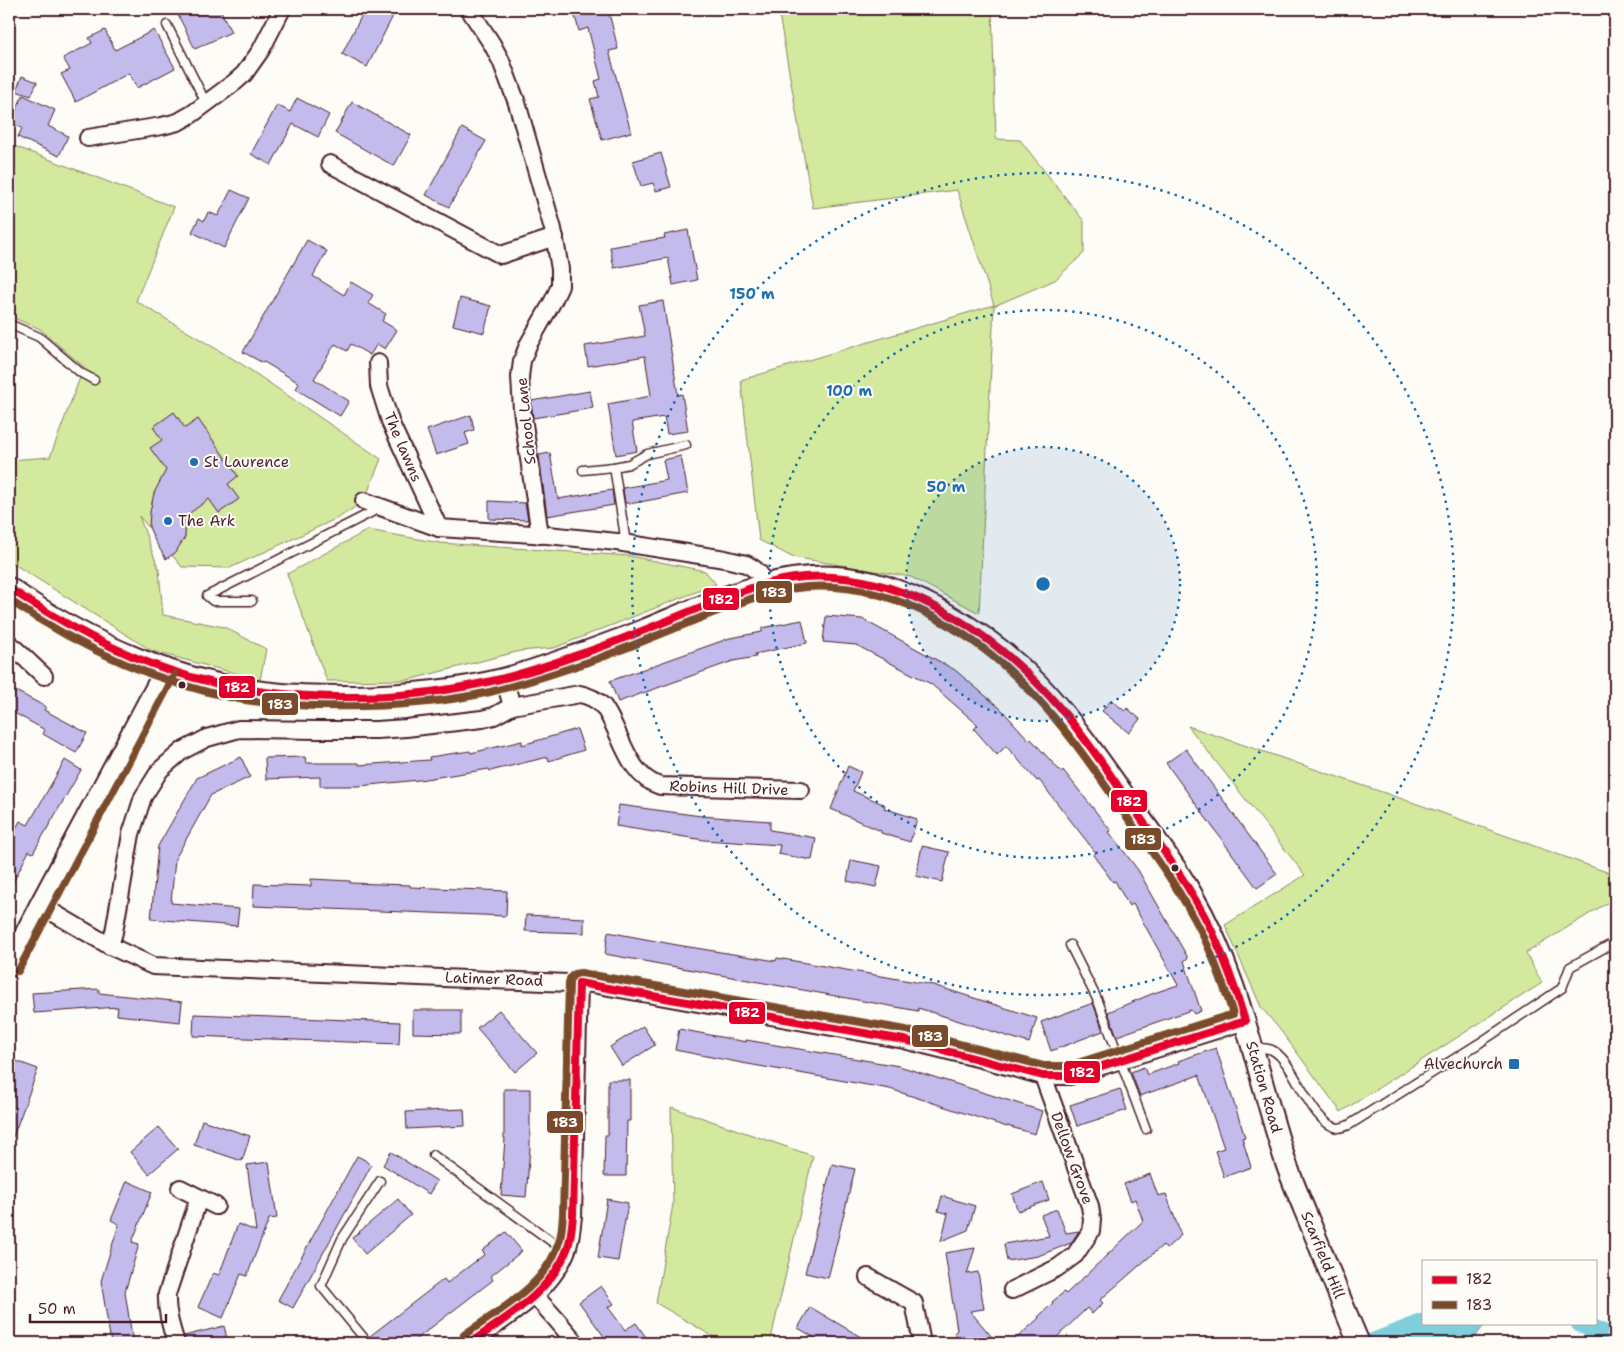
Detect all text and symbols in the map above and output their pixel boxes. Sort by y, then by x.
text: 150 m [729,284,775,304]
street label: School Lane [511,377,541,465]
text: 100 m [826,381,872,401]
street label: The lawns [379,409,427,485]
place label: St Laurence [204,452,289,472]
marker: St Laurence [188,456,200,468]
text: 50 m [927,477,966,497]
place label: The Ark [178,511,235,531]
marker: The Ark [162,515,174,527]
centre of rings [1034,575,1052,593]
line badge: 183 [755,580,793,604]
text: 183 [761,583,787,601]
line badge: 182 [702,587,740,611]
text: 182 [708,590,734,608]
line badge: 182 [218,675,256,699]
text: 182 [224,678,250,696]
unlabelled marker [177,680,187,690]
line badge: 183 [261,692,299,716]
text: 183 [267,695,293,713]
street label: Robins Hill Drive [669,776,789,800]
line badge: 182 [1110,789,1148,813]
text: 182 [1116,792,1142,810]
line badge: 183 [1124,827,1162,851]
text: 183 [1130,830,1156,848]
unlabelled marker [1170,863,1180,873]
street label: Latimer Road [444,967,544,991]
line badge: 182 [728,1001,766,1025]
text: 182 [734,1003,760,1021]
line badge: 183 [911,1024,949,1048]
text: 183 [917,1027,943,1045]
street label: Station Road [1241,1039,1287,1136]
place label: Alvechurch [1424,1054,1503,1074]
marker: Alvechurch [1507,1057,1521,1071]
line badge: 182 [1063,1060,1101,1084]
text: 182 [1069,1063,1095,1081]
street label: Dellow Grove [1046,1109,1098,1207]
line badge: 183 [546,1110,584,1134]
text: 183 [552,1113,578,1131]
street label: Scarfield Hill [1296,1208,1350,1302]
legend [1422,1260,1596,1324]
text: 182 [1466,1269,1492,1289]
scale bar [30,1292,166,1324]
text: 183 [1466,1295,1492,1315]
text: 50 m [38,1299,76,1319]

